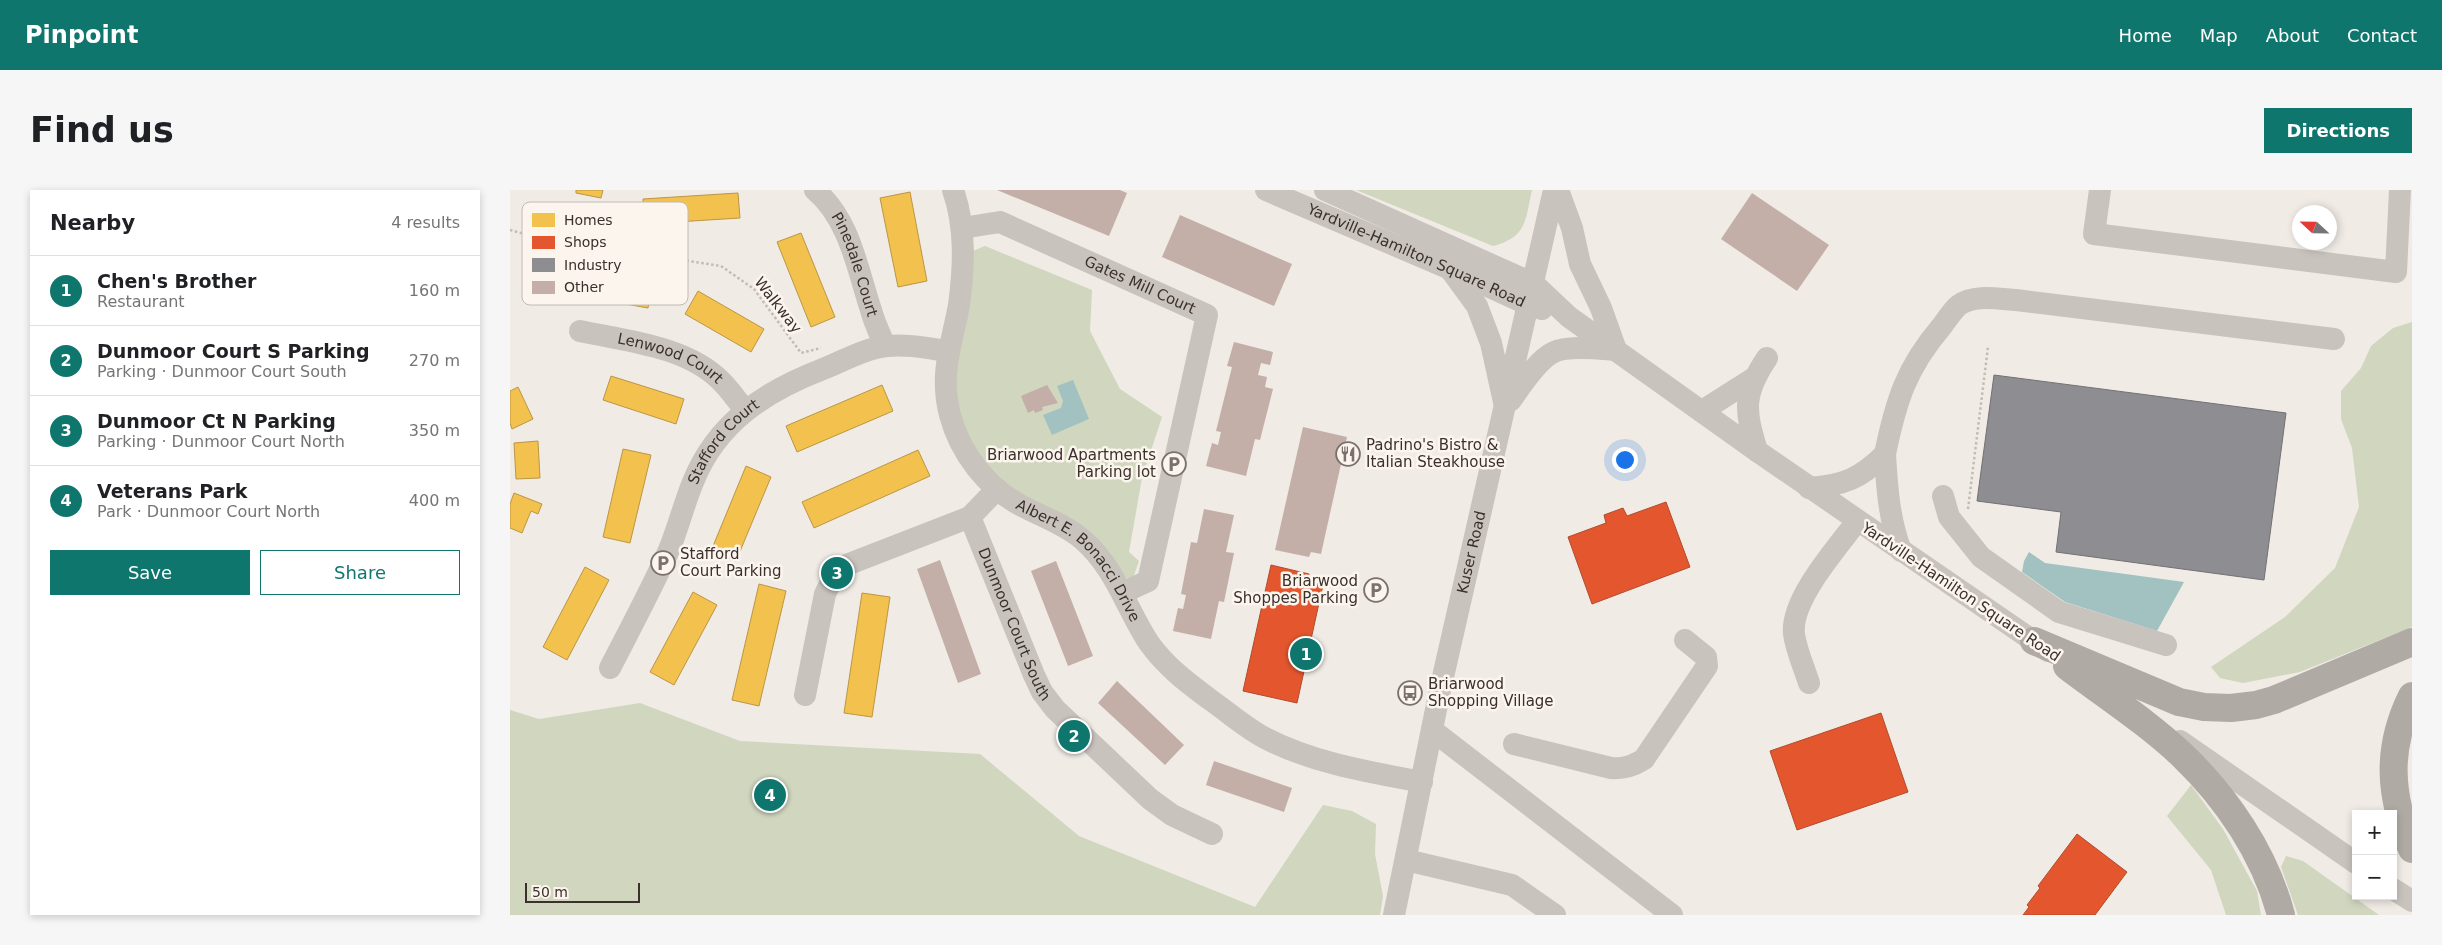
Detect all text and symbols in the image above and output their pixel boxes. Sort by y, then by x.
text: Pinpoint [25,21,138,49]
text: Home [2119,25,2172,46]
text: Map [2200,25,2238,46]
text: About [2266,25,2319,46]
text: Contact [2347,25,2417,46]
button: Directions [2264,108,2412,153]
text: Find us [30,110,174,150]
street label: Yardville-Hamilton Square Road [1304,199,1528,311]
legend [522,202,688,305]
north arrow [2292,205,2337,250]
street label: Pinedale Court [828,209,881,319]
text: Nearby [50,211,135,235]
text: Homes [564,212,613,228]
text: 4 results [391,213,460,232]
text: Shops [564,234,607,250]
street label: Gates Mill Court [1082,252,1199,318]
text: Industry [564,257,622,273]
text: Chen's Brother [97,270,256,292]
street label: Walkway [751,273,806,337]
text: Other [564,279,604,295]
text: 1 [60,281,72,300]
text: 160 m [409,281,460,300]
text: Restaurant [97,292,185,311]
street label: Lenwood Court [616,330,727,387]
text: Dunmoor Court S Parking [97,340,370,362]
text: 2 [60,351,72,370]
text: 270 m [409,351,460,370]
text: Parking · Dunmoor Court South [97,362,347,381]
street label: Stafford Court [684,395,763,487]
text: Dunmoor Ct N Parking [97,410,336,432]
text: 3 [60,421,72,440]
text: 350 m [409,421,460,440]
text: Parking · Dunmoor Court North [97,432,345,451]
place label: Padrino's Bistro & Italian Steakhouse [1366,436,1505,471]
restaurant icon: Padrino's Bistro & Italian Steakhouse [1335,441,1361,467]
place label: Briarwood Apartments Parking lot [987,446,1156,481]
your location [1612,447,1638,473]
parking icon: Briarwood Apartments Parking lot [1161,451,1187,477]
text: Veterans Park [97,480,247,502]
text: 4 [60,491,72,510]
text: 400 m [409,491,460,510]
street label: Albert E. Bonacci Drive [1013,495,1144,625]
text: Park · Dunmoor Court North [97,502,320,521]
street label: Kuser Road [1453,509,1490,595]
street label: Yardville-Hamilton Square Road [1857,518,2064,665]
place label: Stafford Court Parking [680,545,782,580]
street label: Dunmoor Court South [974,545,1055,704]
button: Save [50,550,250,595]
button: Share [260,550,460,595]
parking icon: Stafford Court Parking [650,550,676,576]
pin: 3 [821,554,853,592]
place label: Briarwood Shoppes Parking [1233,572,1358,607]
parking icon: Briarwood Shoppes Parking [1363,577,1389,603]
pin: 1 [1290,635,1322,673]
place label: Briarwood Shopping Village [1428,675,1554,710]
bus stop icon: Briarwood Shopping Village [1397,680,1423,706]
pin: 2 [1058,717,1090,755]
pin: 4 [754,776,786,814]
map controls [2352,810,2397,900]
button: + [2352,810,2397,855]
button: − [2352,855,2397,900]
scale bar [525,880,640,903]
text: 50 m [532,884,568,900]

